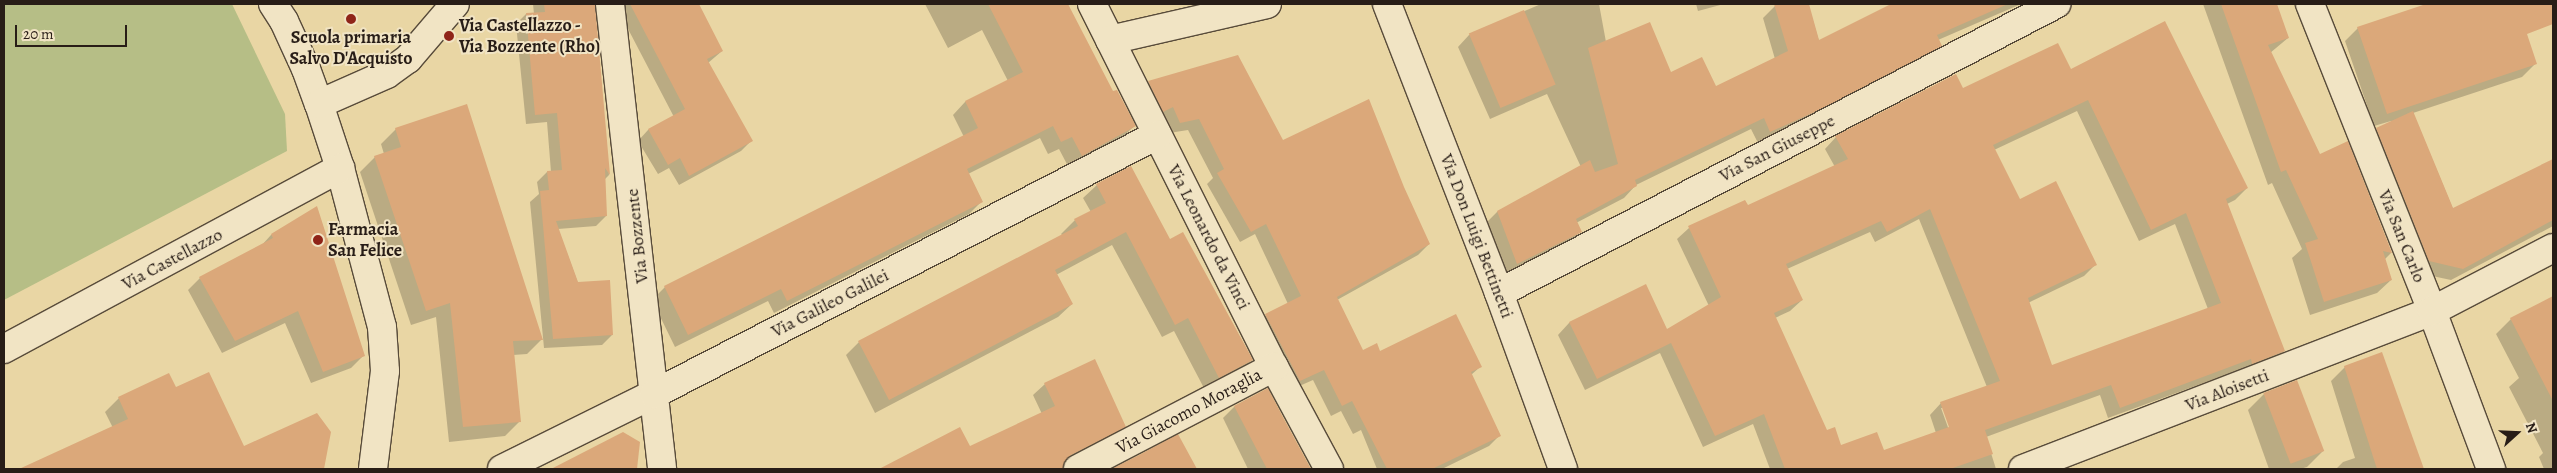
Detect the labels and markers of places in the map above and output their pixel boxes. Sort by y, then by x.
marker: Scuola primaria Salvo D'Acquisto [345,13,357,25]
place label: Via Castellazzo - Via Bozzente (Rho) [459,15,600,58]
place label: Scuola primaria Salvo D'Acquisto [289,27,413,70]
marker: Via Castellazzo - Via Bozzente (Rho) [443,30,455,42]
place label: Farmacia San Felice [328,219,402,262]
marker: Farmacia San Felice [312,234,324,246]

